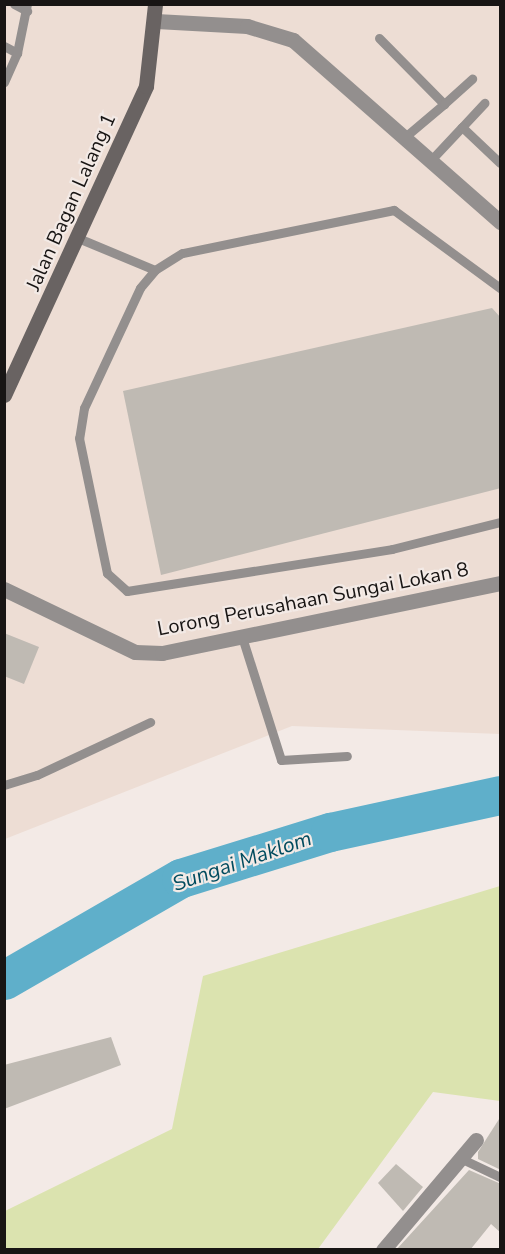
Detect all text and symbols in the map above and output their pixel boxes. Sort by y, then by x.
street label: Jalan Bagan Lalang 1 [21,110,121,294]
street label: Lorong Perusahaan Sungai Lokan 8 [155,557,471,641]
water label: Sungai Maklom [169,825,315,897]

